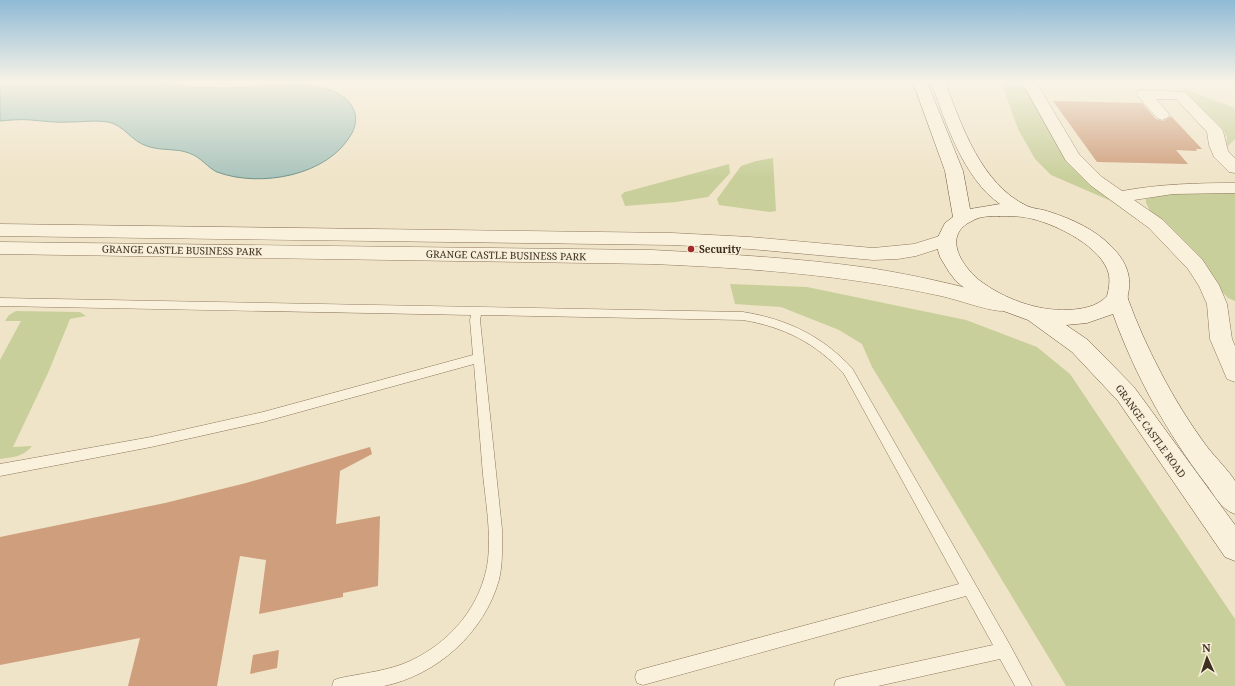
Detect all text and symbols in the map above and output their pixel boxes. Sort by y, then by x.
street label: GRANGE CASTLE BUSINESS PARK [102,242,263,258]
place label: Security [699,242,741,256]
marker: Security [686,244,696,254]
street label: GRANGE CASTLE BUSINESS PARK [426,247,587,263]
street label: GRANGE CASTLE ROAD [1112,382,1190,480]
north arrow [1187,638,1227,678]
text: N [1202,640,1212,655]

